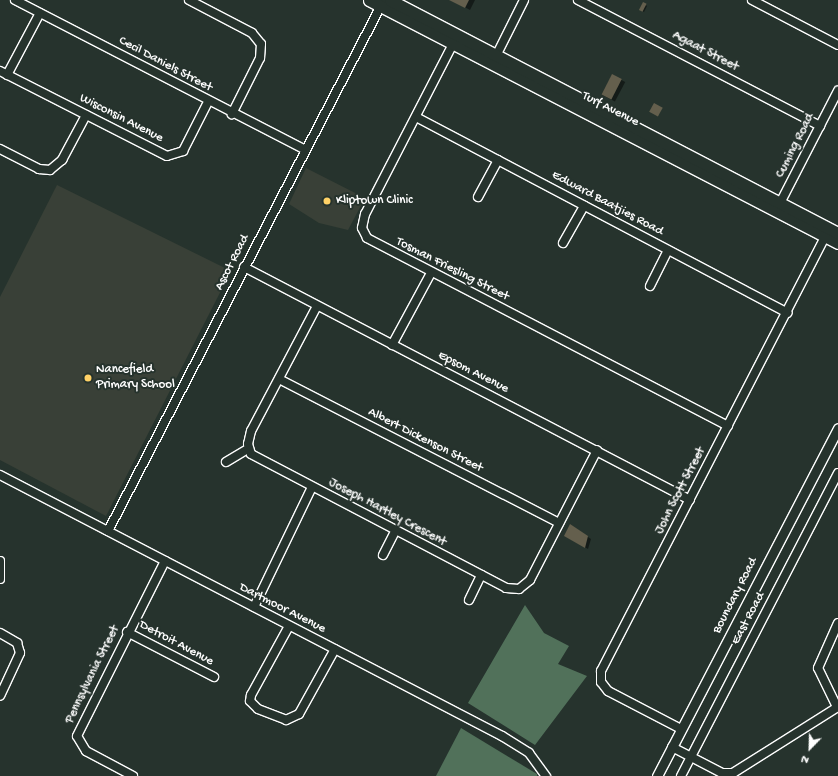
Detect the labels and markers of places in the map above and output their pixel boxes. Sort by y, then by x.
place label: Kliptown Clinic [336,193,413,209]
marker: Kliptown Clinic [321,195,333,207]
place label: Nancefield Primary School [96,363,175,394]
marker: Nancefield Primary School [83,373,93,383]

